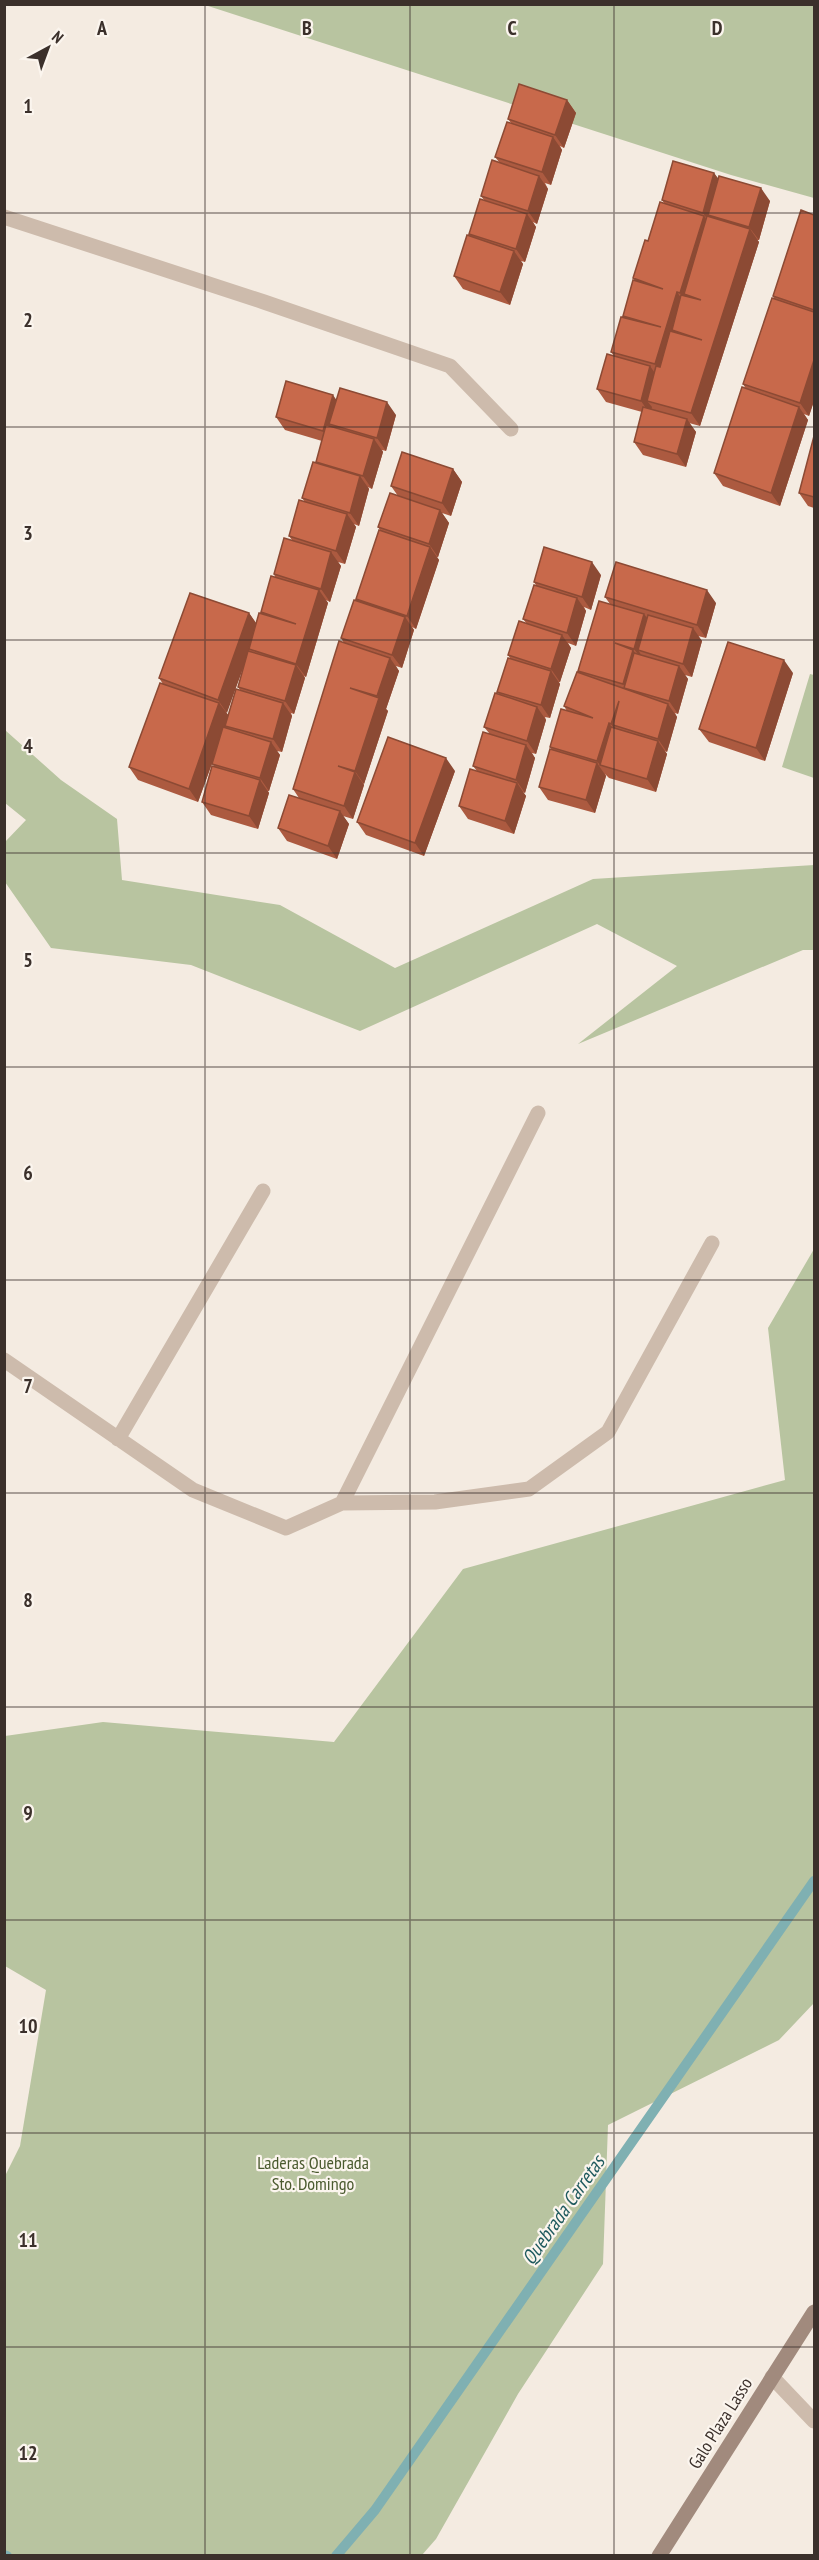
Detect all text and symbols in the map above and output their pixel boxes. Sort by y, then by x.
text: A [96,15,108,41]
text: B [302,15,312,41]
text: C [507,15,517,41]
text: D [712,15,723,41]
north arrow [18,18,78,78]
text: N [48,26,68,47]
text: 1 [23,93,33,119]
text: 2 [23,307,33,333]
text: 3 [23,520,33,546]
text: 4 [23,733,33,759]
text: 5 [23,947,33,973]
text: 6 [23,1160,33,1186]
text: 7 [23,1373,33,1399]
text: 8 [23,1587,33,1613]
text: 9 [23,1800,33,1826]
text: 10 [18,2013,38,2039]
water label: Quebrada Carretas [516,2149,611,2270]
park label: Laderas Quebrada Sto. Domingo [257,2151,369,2195]
text: 11 [18,2227,38,2253]
street label: Galo Plaza Lasso [683,2373,757,2473]
text: 12 [18,2440,38,2466]

